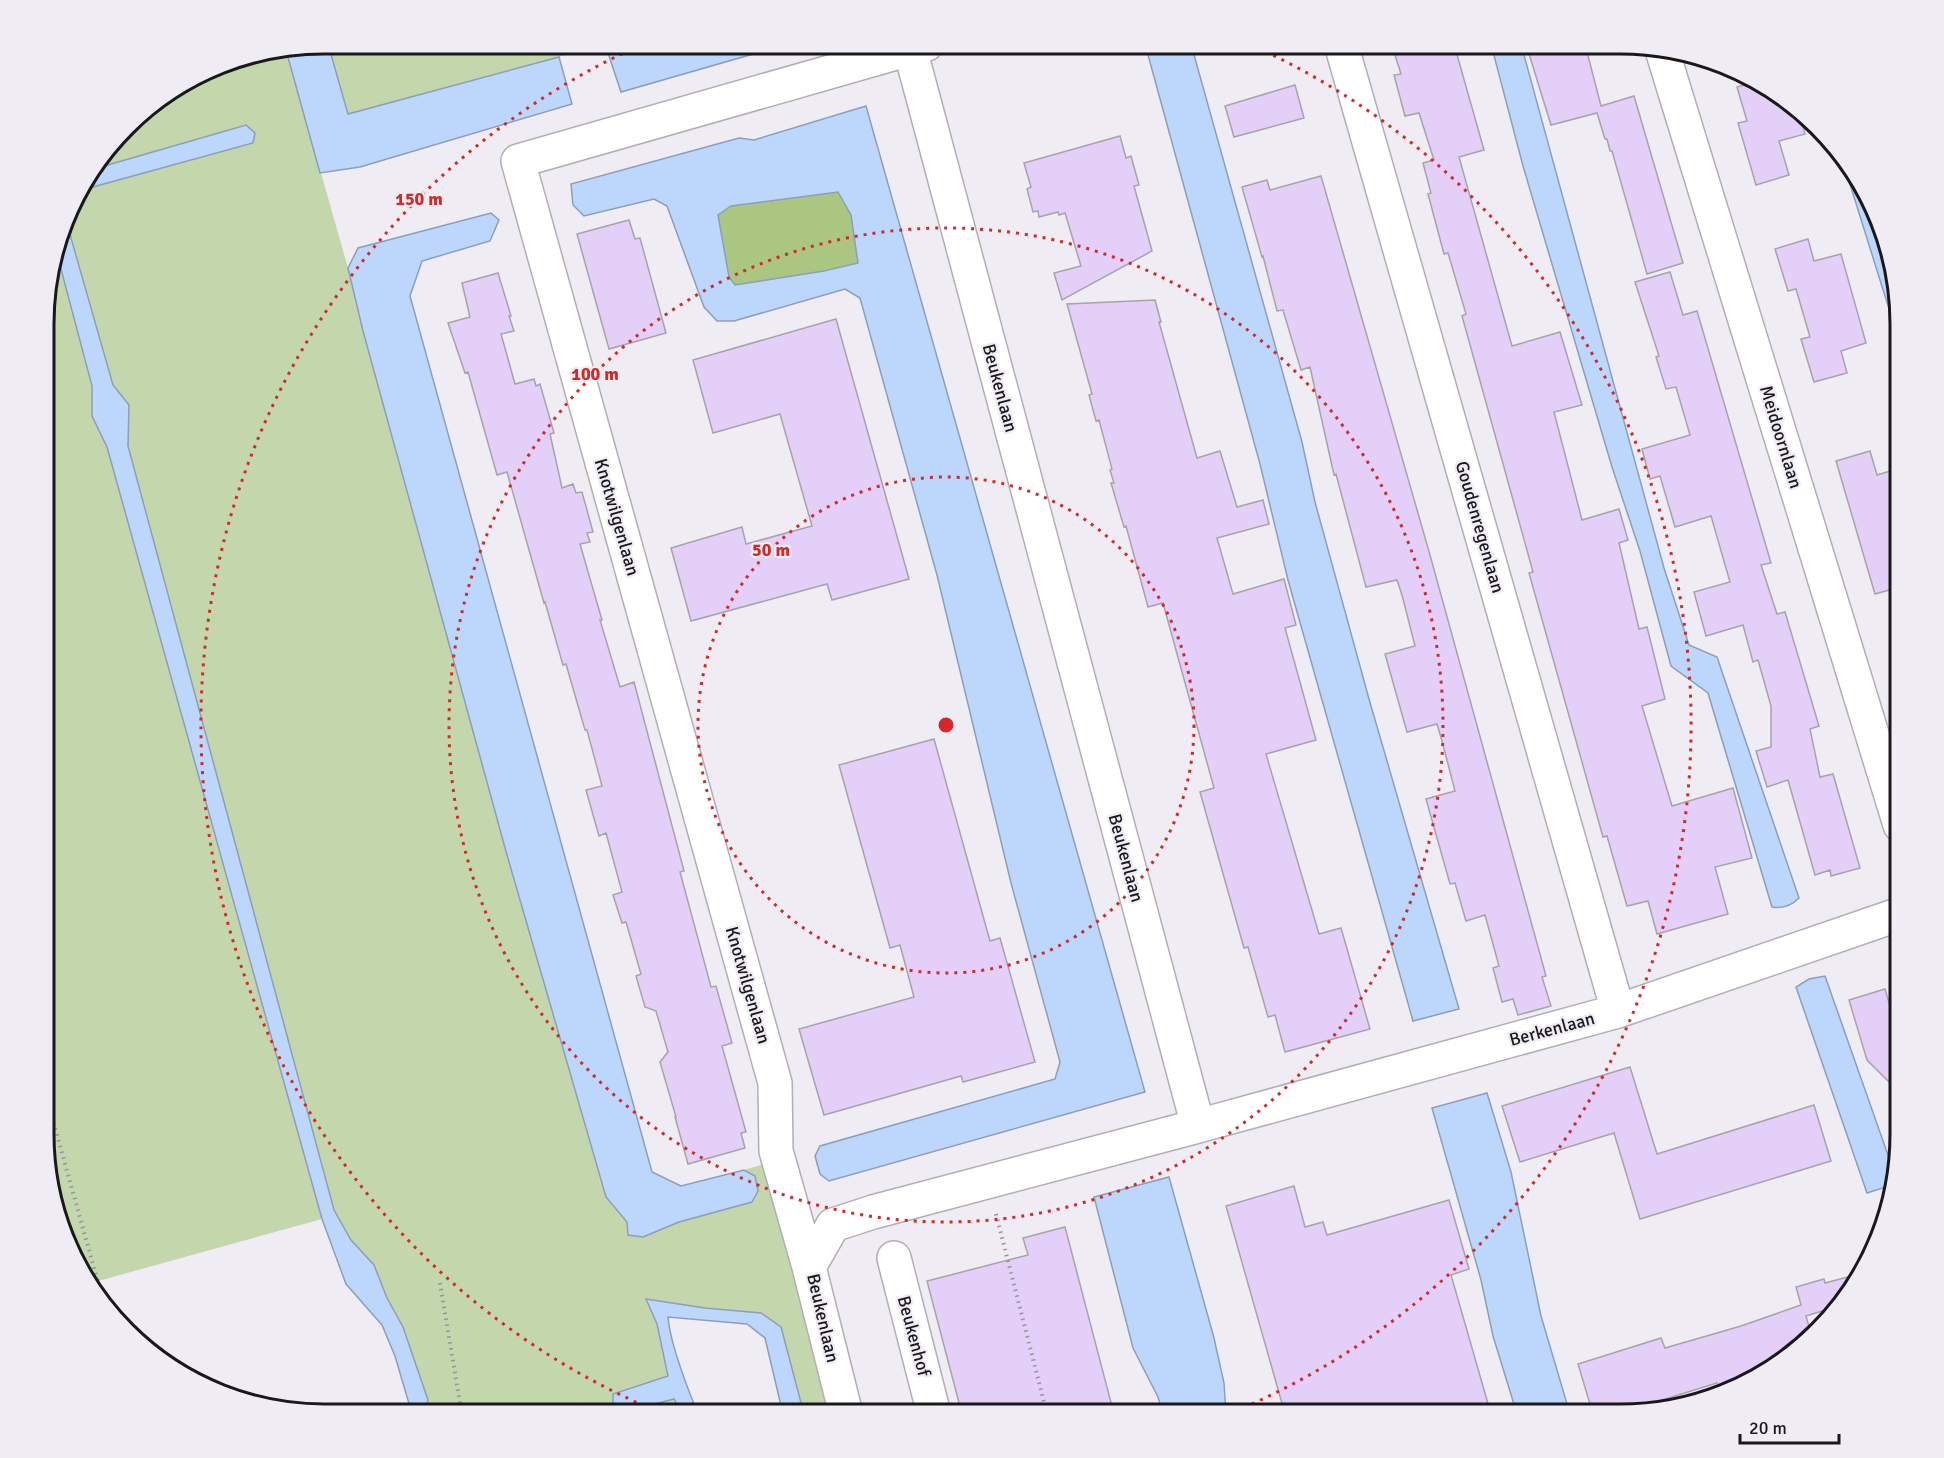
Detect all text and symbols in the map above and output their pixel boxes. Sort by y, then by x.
text: 150 m [395,188,443,210]
street label: Beukenlaan [978,341,1022,435]
text: 100 m [571,363,619,385]
street label: Meidoornlaan [1755,383,1807,491]
street label: Knotwilgenlaan [590,456,644,578]
street label: Goudenregenlaan [1451,459,1509,595]
text: 50 m [752,539,790,561]
centre of rings [936,715,956,735]
street label: Beukenlaan [1104,811,1148,905]
street label: Knotwilgenlaan [721,924,775,1046]
street label: Berkenlaan [1507,1007,1597,1051]
street label: Beukenlaan [802,1271,844,1365]
street label: Beukenhof [893,1293,936,1380]
scale bar [1740,1407,1839,1445]
text: 20 m [1749,1417,1787,1439]

